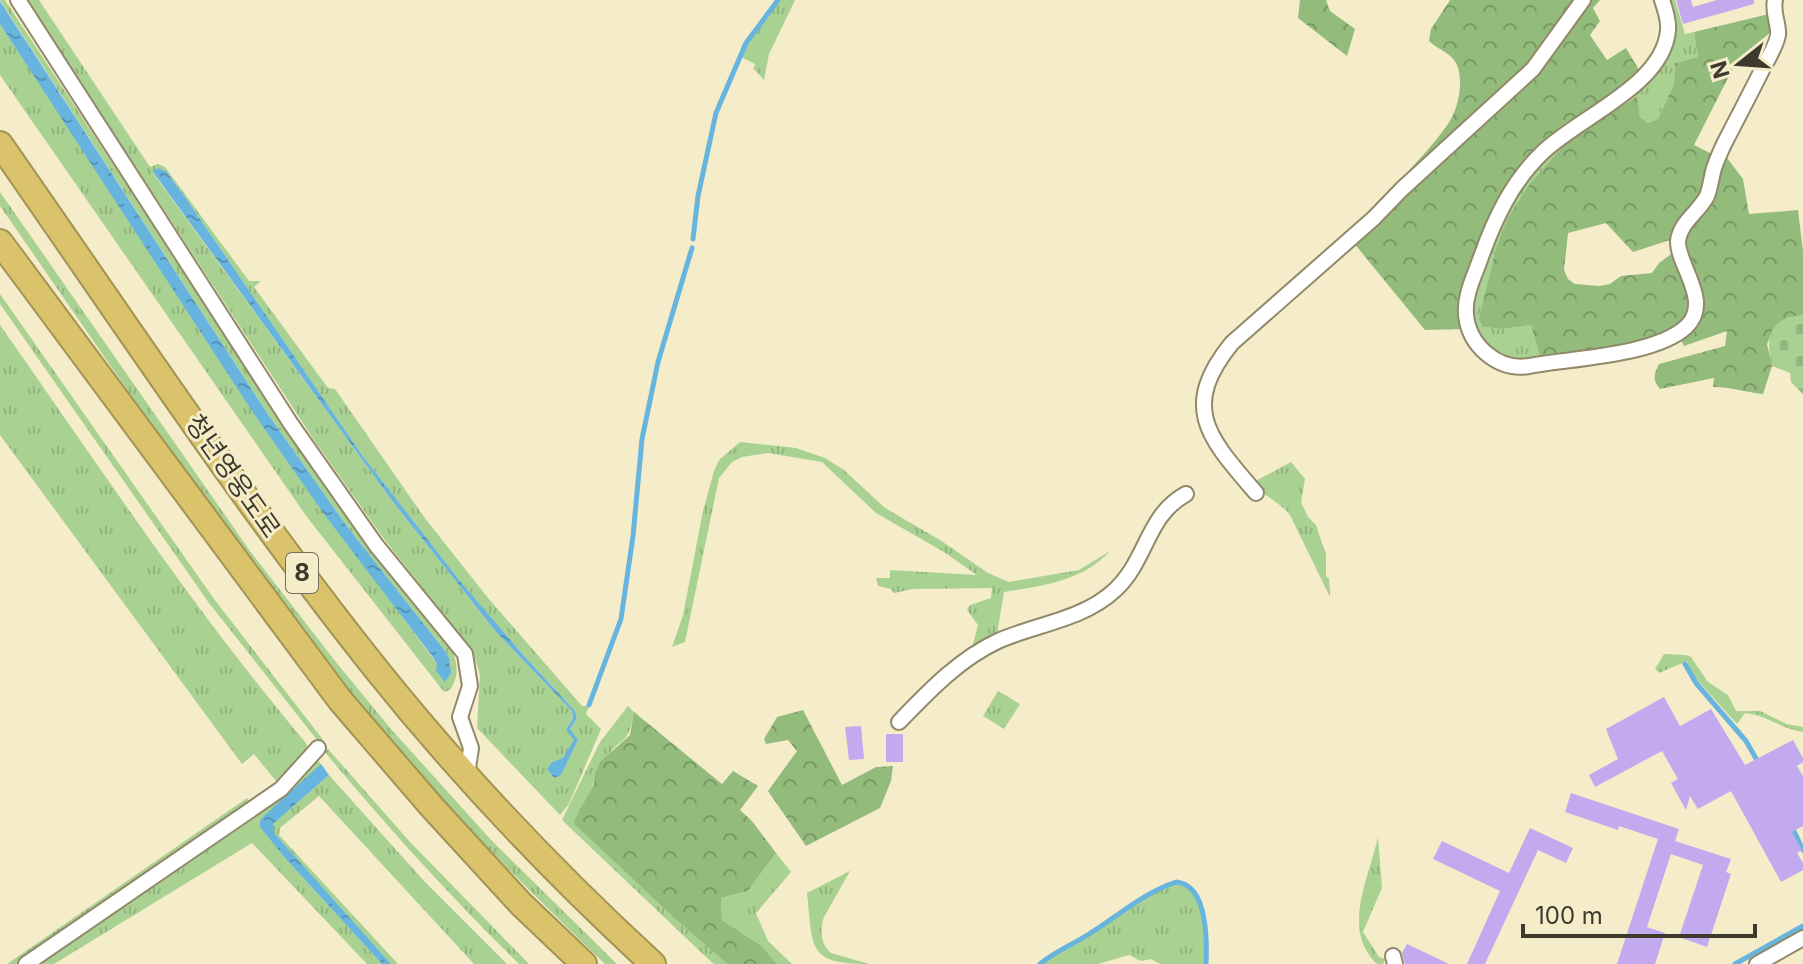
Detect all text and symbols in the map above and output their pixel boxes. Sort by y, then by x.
north arrow [1699,24,1779,104]
text: N [1705,58,1735,82]
street label: 청년영웅도로 [180,408,287,543]
road number: 8 [286,553,318,593]
scale bar [1523,888,1755,938]
text: 100 m [1535,901,1603,930]

